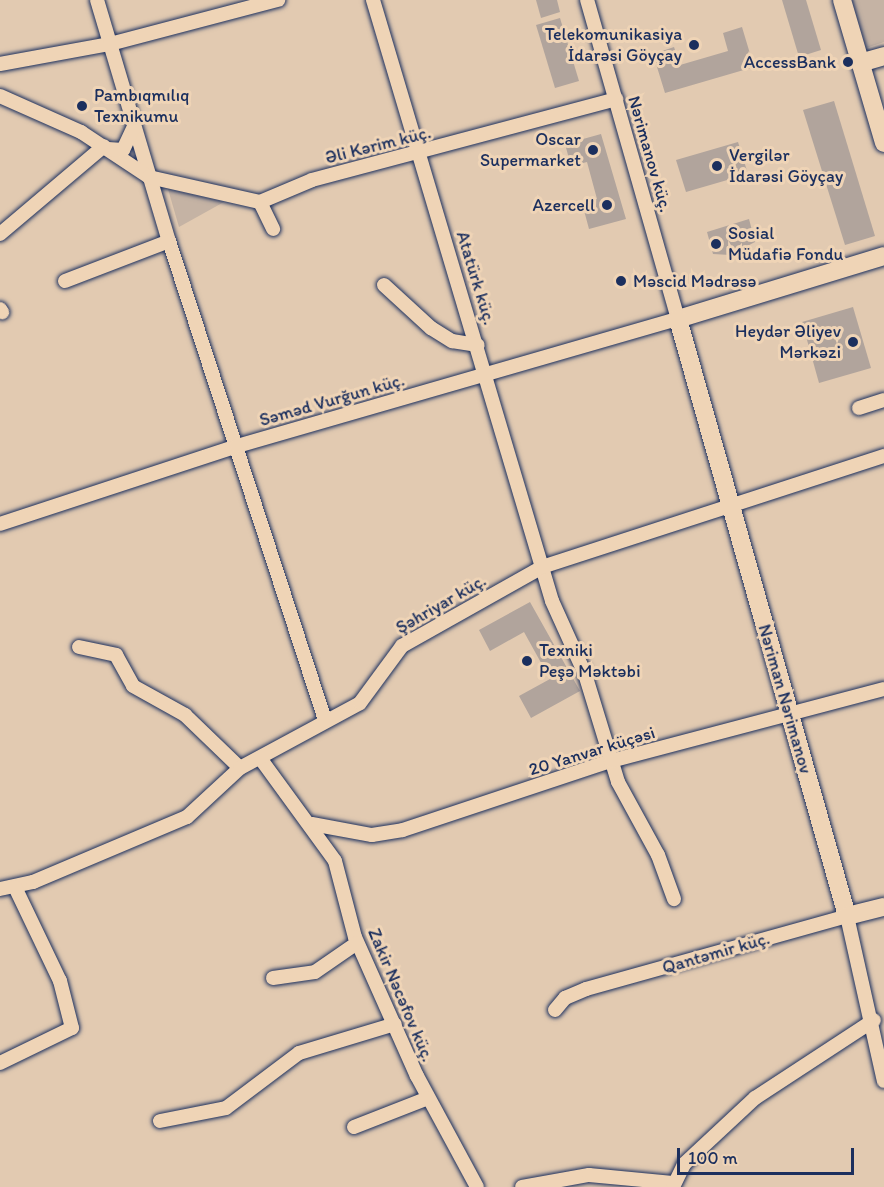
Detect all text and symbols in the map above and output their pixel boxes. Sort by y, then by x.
place label: Telekomunikasiya İdarəsi Göyçay [545,24,682,66]
marker: Telekomunikasiya İdarəsi Göyçay [687,38,701,52]
place label: AccessBank [744,51,836,73]
marker: AccessBank [841,55,855,69]
place label: Pambıqmılıq Texnikumu [94,85,189,128]
street label: Nərimanov küç. [623,93,677,215]
marker: Pambıqmılıq Texnikumu [75,99,89,113]
street label: Əli Kərim küç. [323,121,433,169]
place label: Oscar Supermarket [480,129,581,172]
marker: Oscar Supermarket [586,143,600,157]
place label: Vergilər İdarəsi Göyçay [729,145,844,188]
marker: Vergilər İdarəsi Göyçay [710,159,724,173]
place label: Azercell [533,194,595,216]
marker: Azercell [600,198,614,212]
place label: Sosial Müdafiə Fondu [728,223,843,266]
street label: Atatürk küç. [451,228,501,328]
marker: Sosial Müdafiə Fondu [709,237,723,251]
place label: Məscid Mədrəsə [633,270,757,292]
marker: Məscid Mədrəsə [614,274,628,288]
place label: Heydər Əliyev Mərkəzi [735,321,841,364]
marker: Heydər Əliyev Mərkəzi [846,335,860,349]
street label: Səməd Vurğun küç. [257,369,407,431]
street label: Şəhriyar küç. [392,569,490,639]
street label: Nəriman Nərimanov [753,622,817,776]
place label: Texniki Peşə Məktəbi [539,640,640,682]
marker: Texniki Peşə Məktəbi [520,654,534,668]
street label: 20 Yanvar küçəsi [526,722,658,780]
street label: Zakir Nəcəfov küç. [363,925,439,1065]
street label: Qantəmir küç. [660,927,772,979]
scale bar [680,1136,857,1174]
text: 100 m [688,1147,738,1169]

